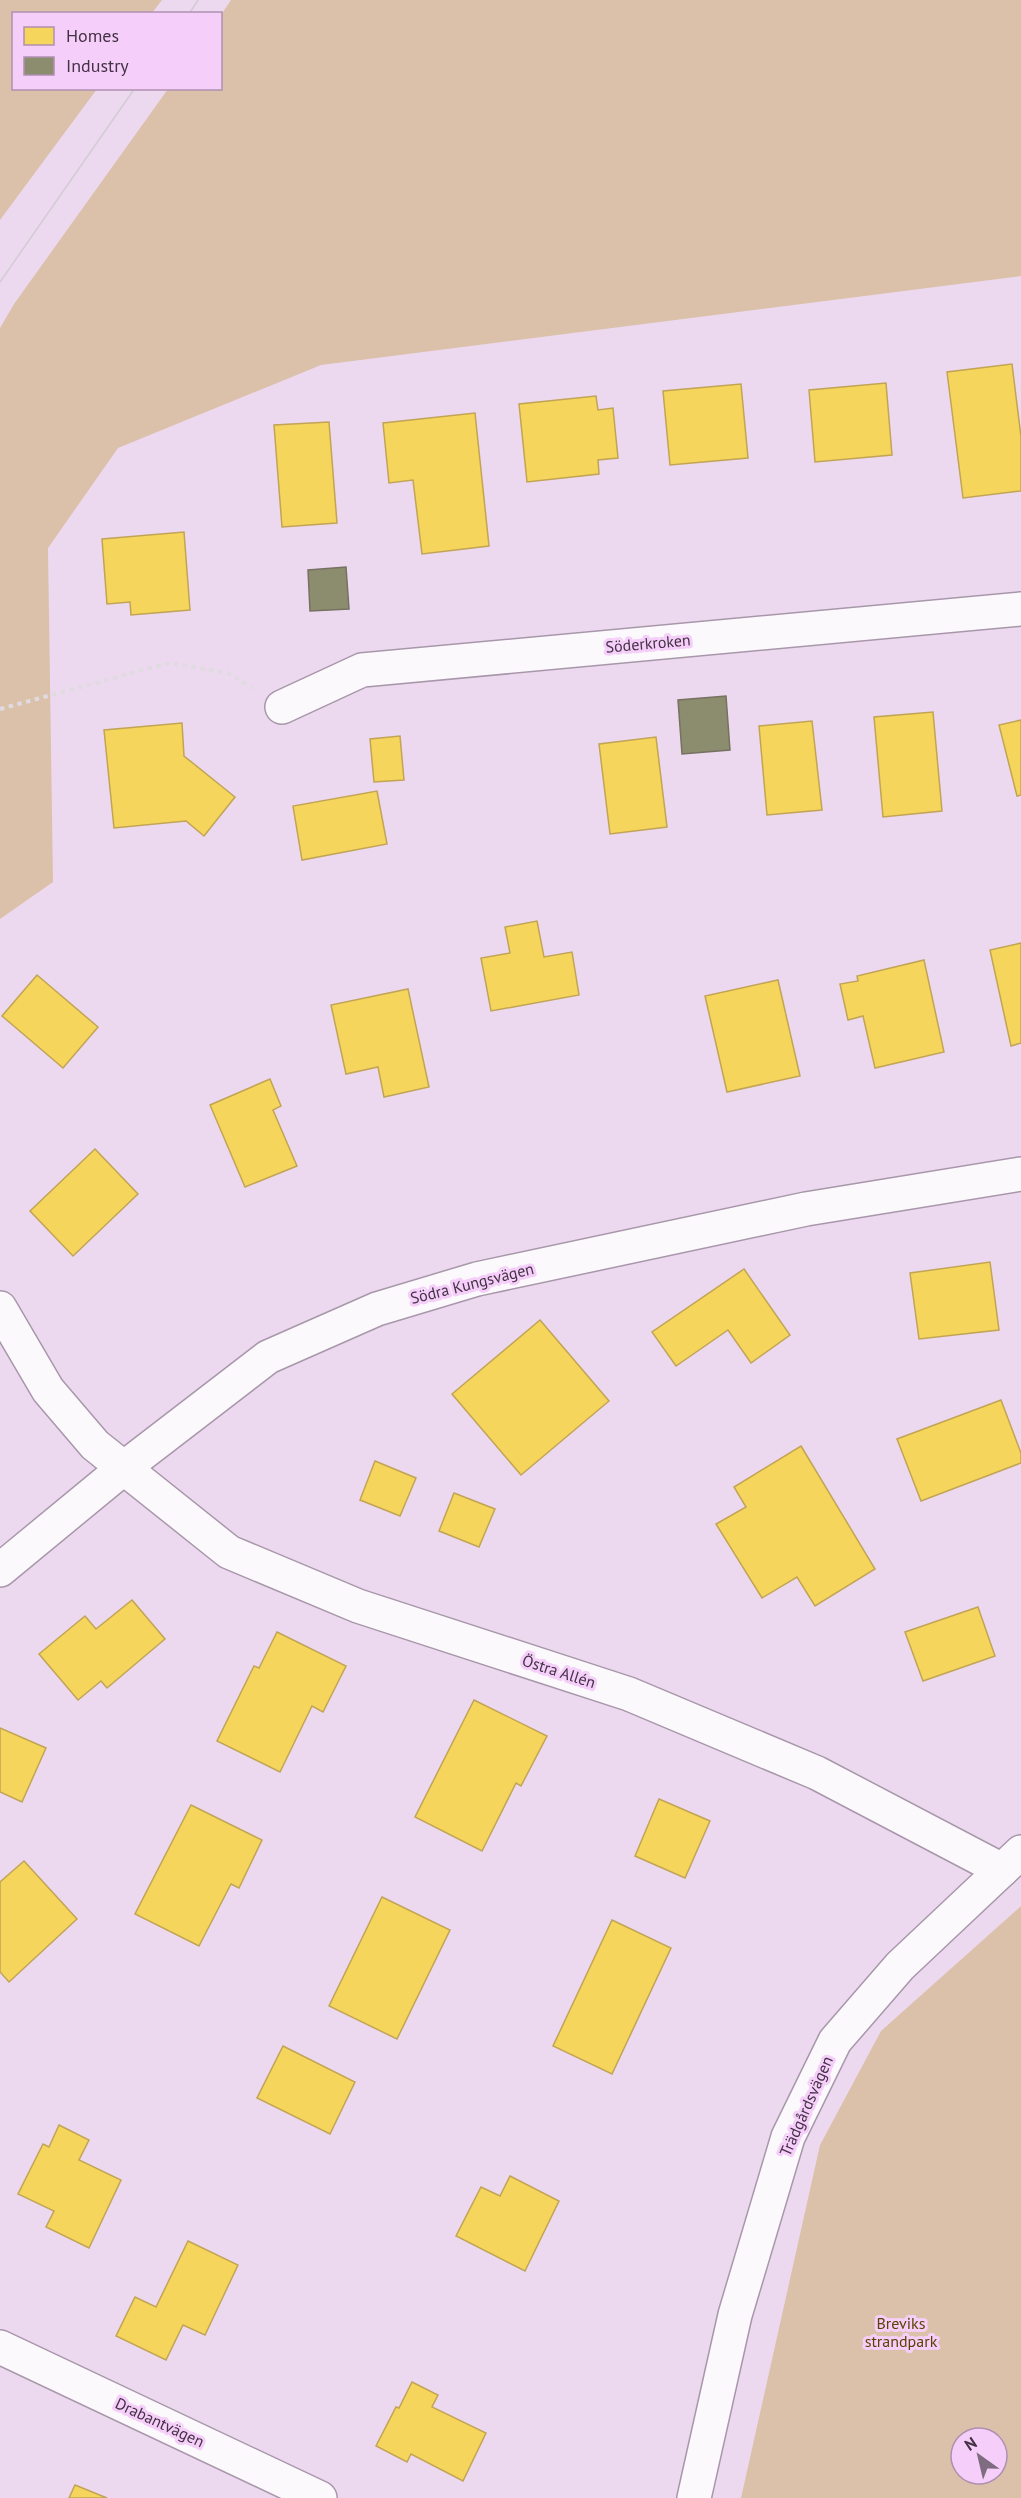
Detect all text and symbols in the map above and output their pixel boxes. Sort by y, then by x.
legend [12,12,222,90]
text: Homes [66,24,119,47]
text: Industry [66,54,129,77]
street label: Söderkroken [605,629,691,657]
street label: Södra Kungsvägen [408,1258,536,1308]
street label: Östra Allén [520,1650,598,1692]
street label: Trädgårdsvägen [775,2053,837,2159]
park label: Breviks strandpark [865,2313,938,2351]
street label: Drabantvägen [112,2393,208,2451]
north arrow [949,2426,1009,2486]
text: N [961,2432,981,2455]

